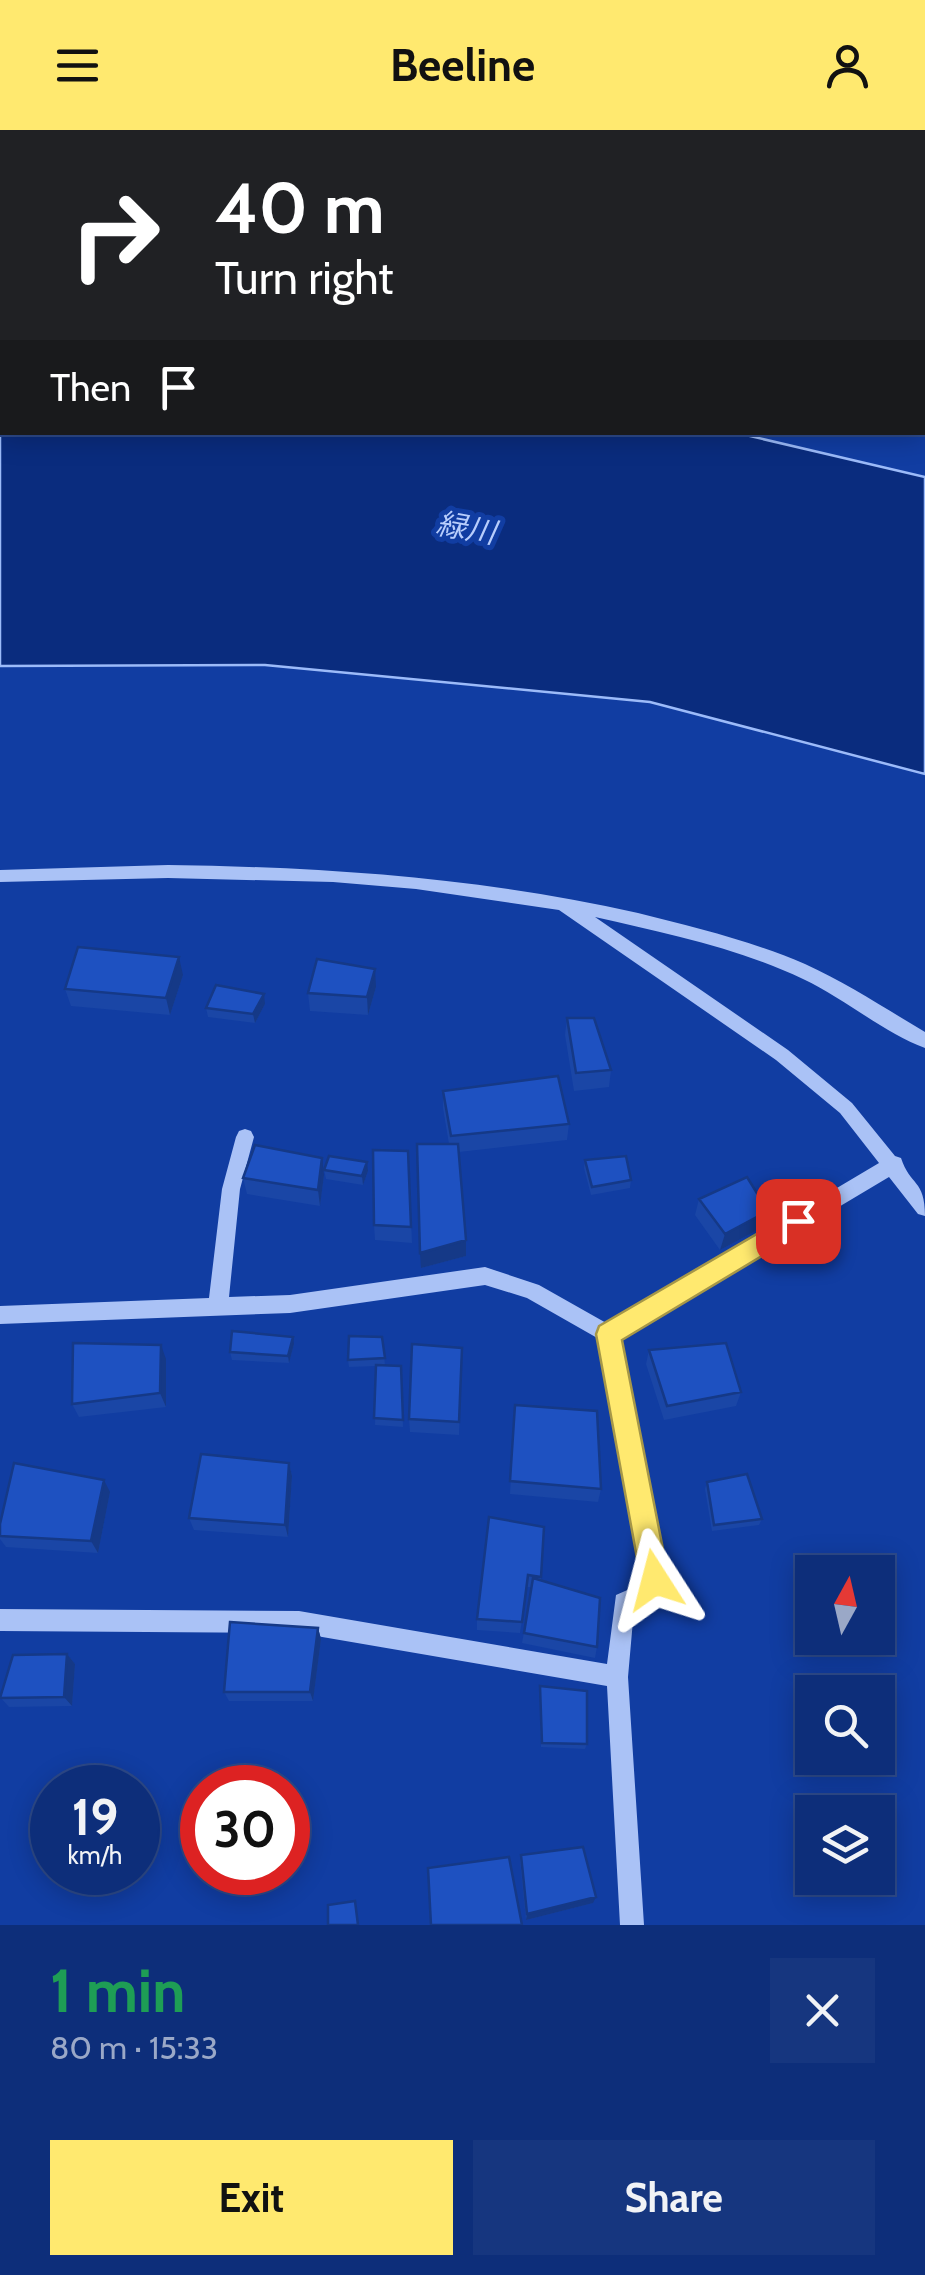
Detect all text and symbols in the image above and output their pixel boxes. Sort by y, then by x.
icon: menu [50,38,105,93]
text: Beeline [390,38,535,92]
icon: person [820,38,875,93]
text: 40 m [215,165,384,251]
icon: right [50,170,180,300]
text: Turn right [215,251,394,305]
icon: arrive [151,360,206,415]
text: Then [50,364,131,411]
water label: 緑川 [433,505,502,552]
pin [756,1179,841,1264]
icon: arrive [771,1194,826,1249]
position arrow [603,1528,707,1632]
north arrow [795,1555,895,1655]
map controls [795,1555,895,1895]
button: search [795,1675,895,1775]
speed limit sign: 30 [180,1765,310,1895]
text: 19 [72,1787,118,1848]
button: layers [795,1795,895,1895]
text: km/h [68,1840,122,1870]
text: 1 min [50,1954,185,2027]
button: close [770,1958,875,2063]
text: 80 m · 15:33 [50,2028,218,2067]
button: Exit [50,2140,453,2255]
button: Share [473,2140,875,2255]

